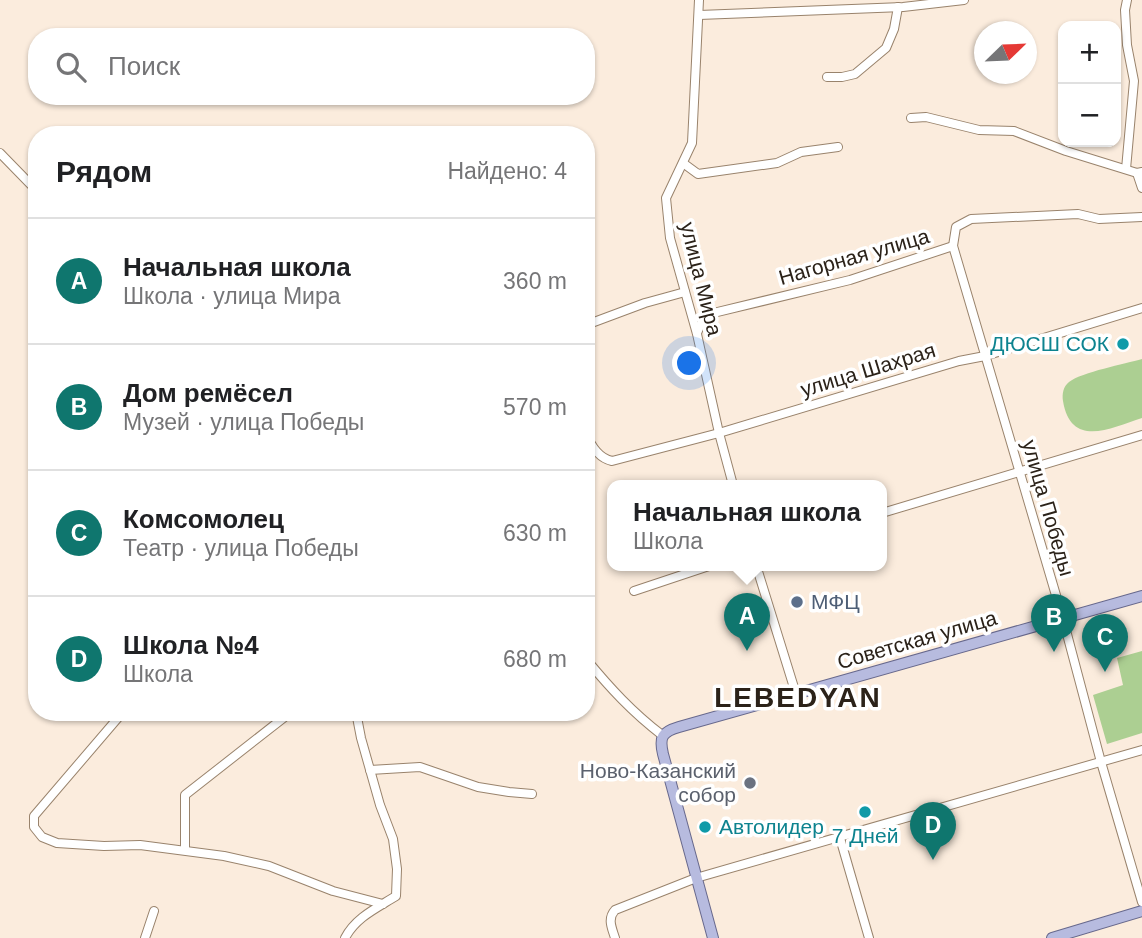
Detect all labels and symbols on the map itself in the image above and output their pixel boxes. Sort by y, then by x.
north arrow [974,21,1037,84]
street label: улица Мира [676,220,727,338]
street label: Нагорная улица [776,224,932,289]
place label: ДЮСШ СОК [990,332,1110,355]
marker: ДЮСШ СОК [1115,336,1131,352]
street label: улица Шахрая [798,338,938,401]
your location [672,346,706,380]
street label: улица Победы [1018,437,1079,579]
place label: МФЦ [811,590,860,613]
pin: A [724,593,770,651]
marker: МФЦ [789,594,805,610]
pin: B [1031,594,1077,652]
street label: Советская улица [834,606,1000,673]
pin: C [1082,614,1128,672]
district label: LEBEDYAN [714,682,882,713]
place label: Ново-Казанский собор [580,759,736,806]
marker: Ново-Казанский собор [742,775,758,791]
pin: D [910,802,956,860]
marker: 7 Дней [857,804,873,820]
place label: Автолидер [719,815,824,838]
marker: Автолидер [697,819,713,835]
place label: 7 Дней [832,824,898,847]

